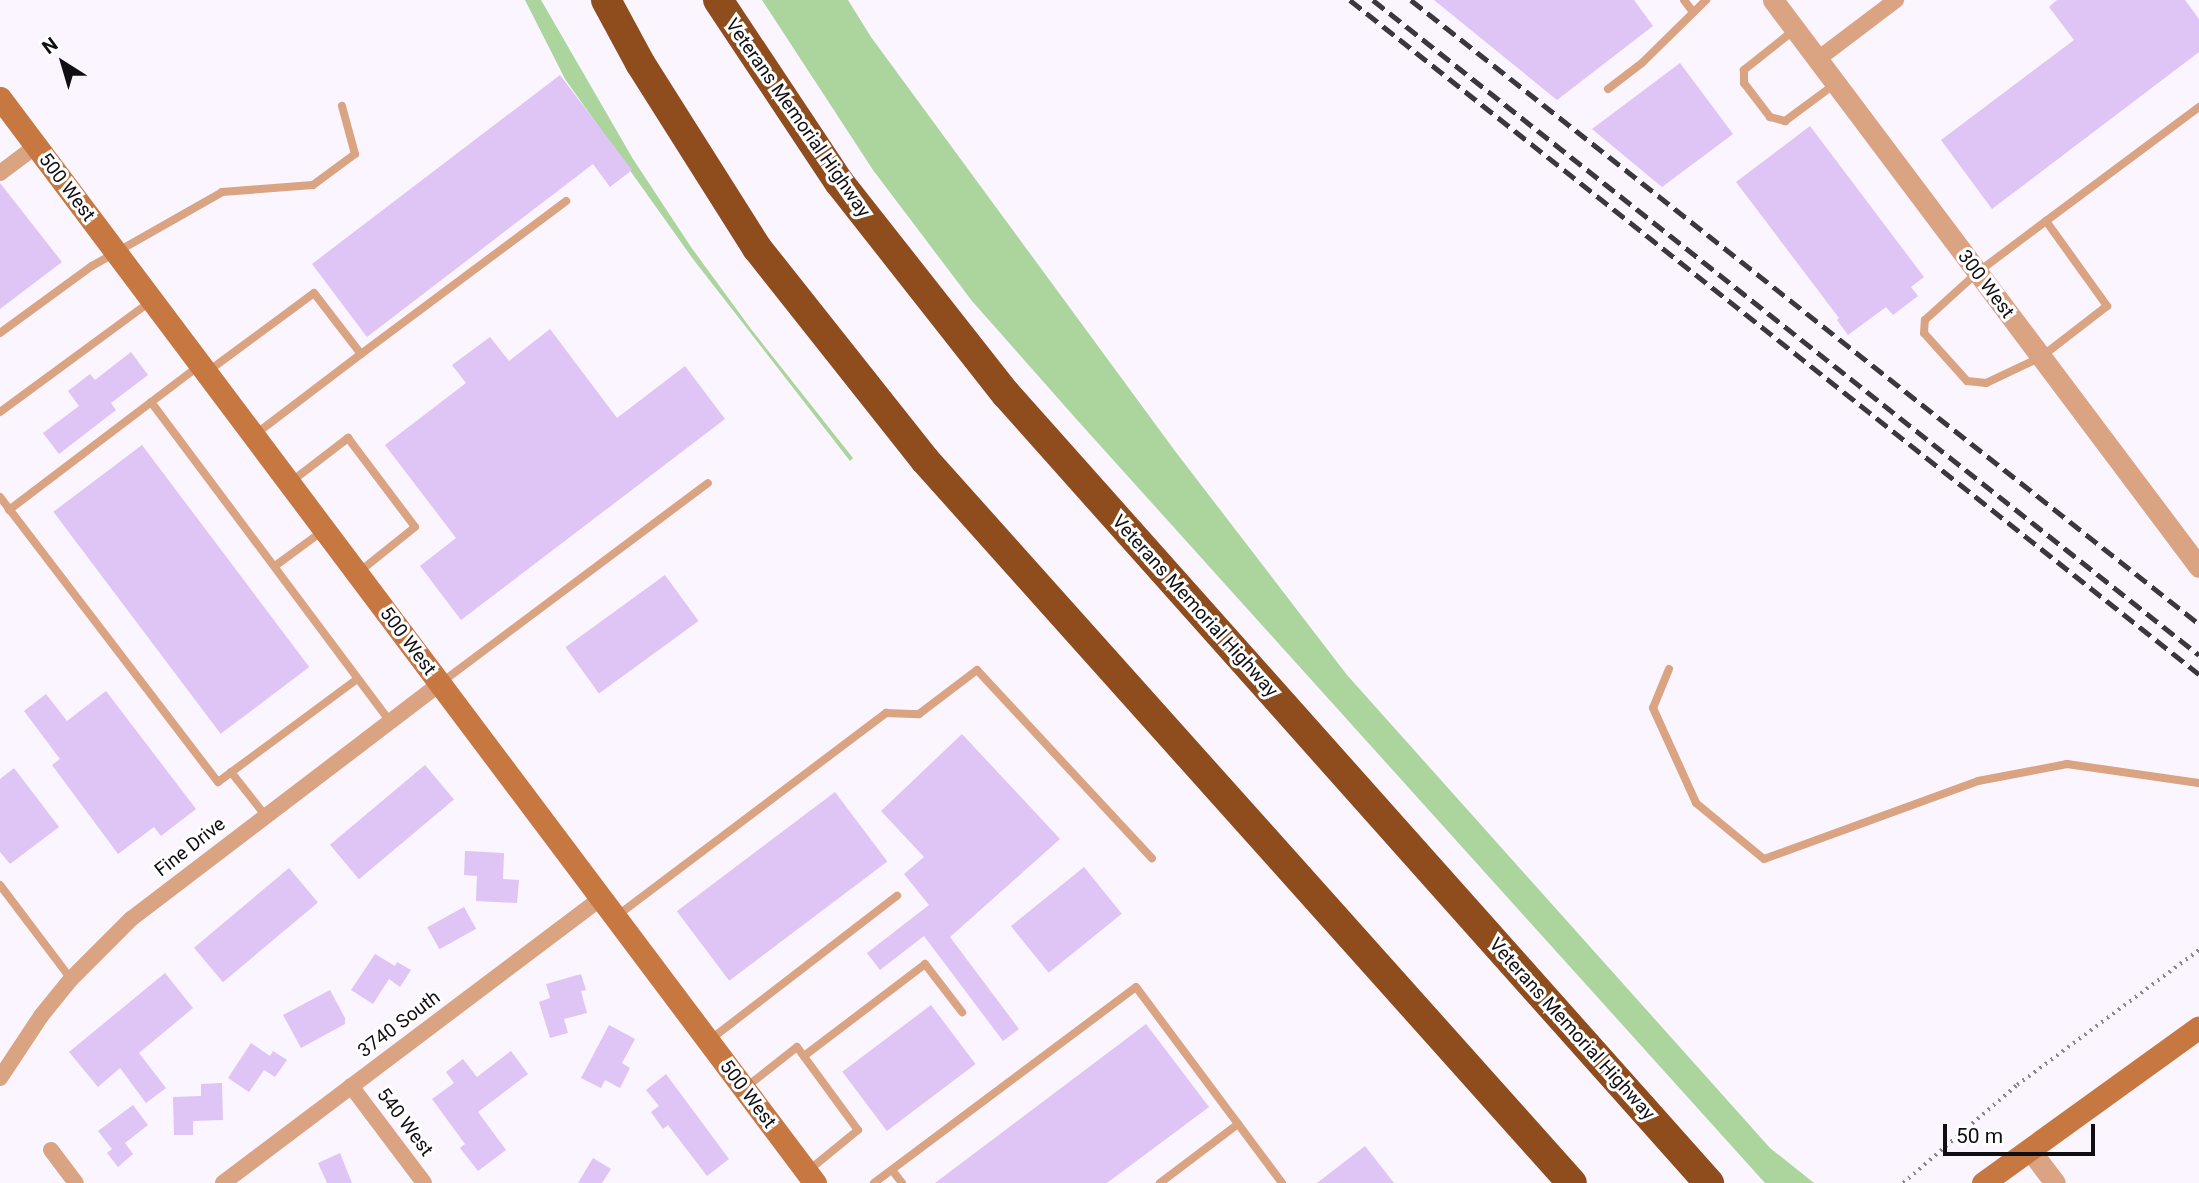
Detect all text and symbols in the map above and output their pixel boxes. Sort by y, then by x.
street label: Veterans Memorial Highway [721,14,875,222]
north arrow [28,28,98,98]
text: N [38,33,62,59]
street label: 500 West [34,148,100,226]
street label: 300 West [1953,245,2019,323]
street label: Veterans Memorial Highway [1107,510,1283,702]
street label: 500 West [375,602,441,680]
street label: Fine Drive [150,812,230,882]
street label: Veterans Memorial Highway [1484,933,1660,1125]
street label: 3740 South [354,986,444,1062]
street label: 500 West [715,1055,781,1133]
street label: 540 West [372,1083,438,1161]
scale bar [1947,1110,2099,1154]
text: 50 m [1956,1124,2003,1148]

